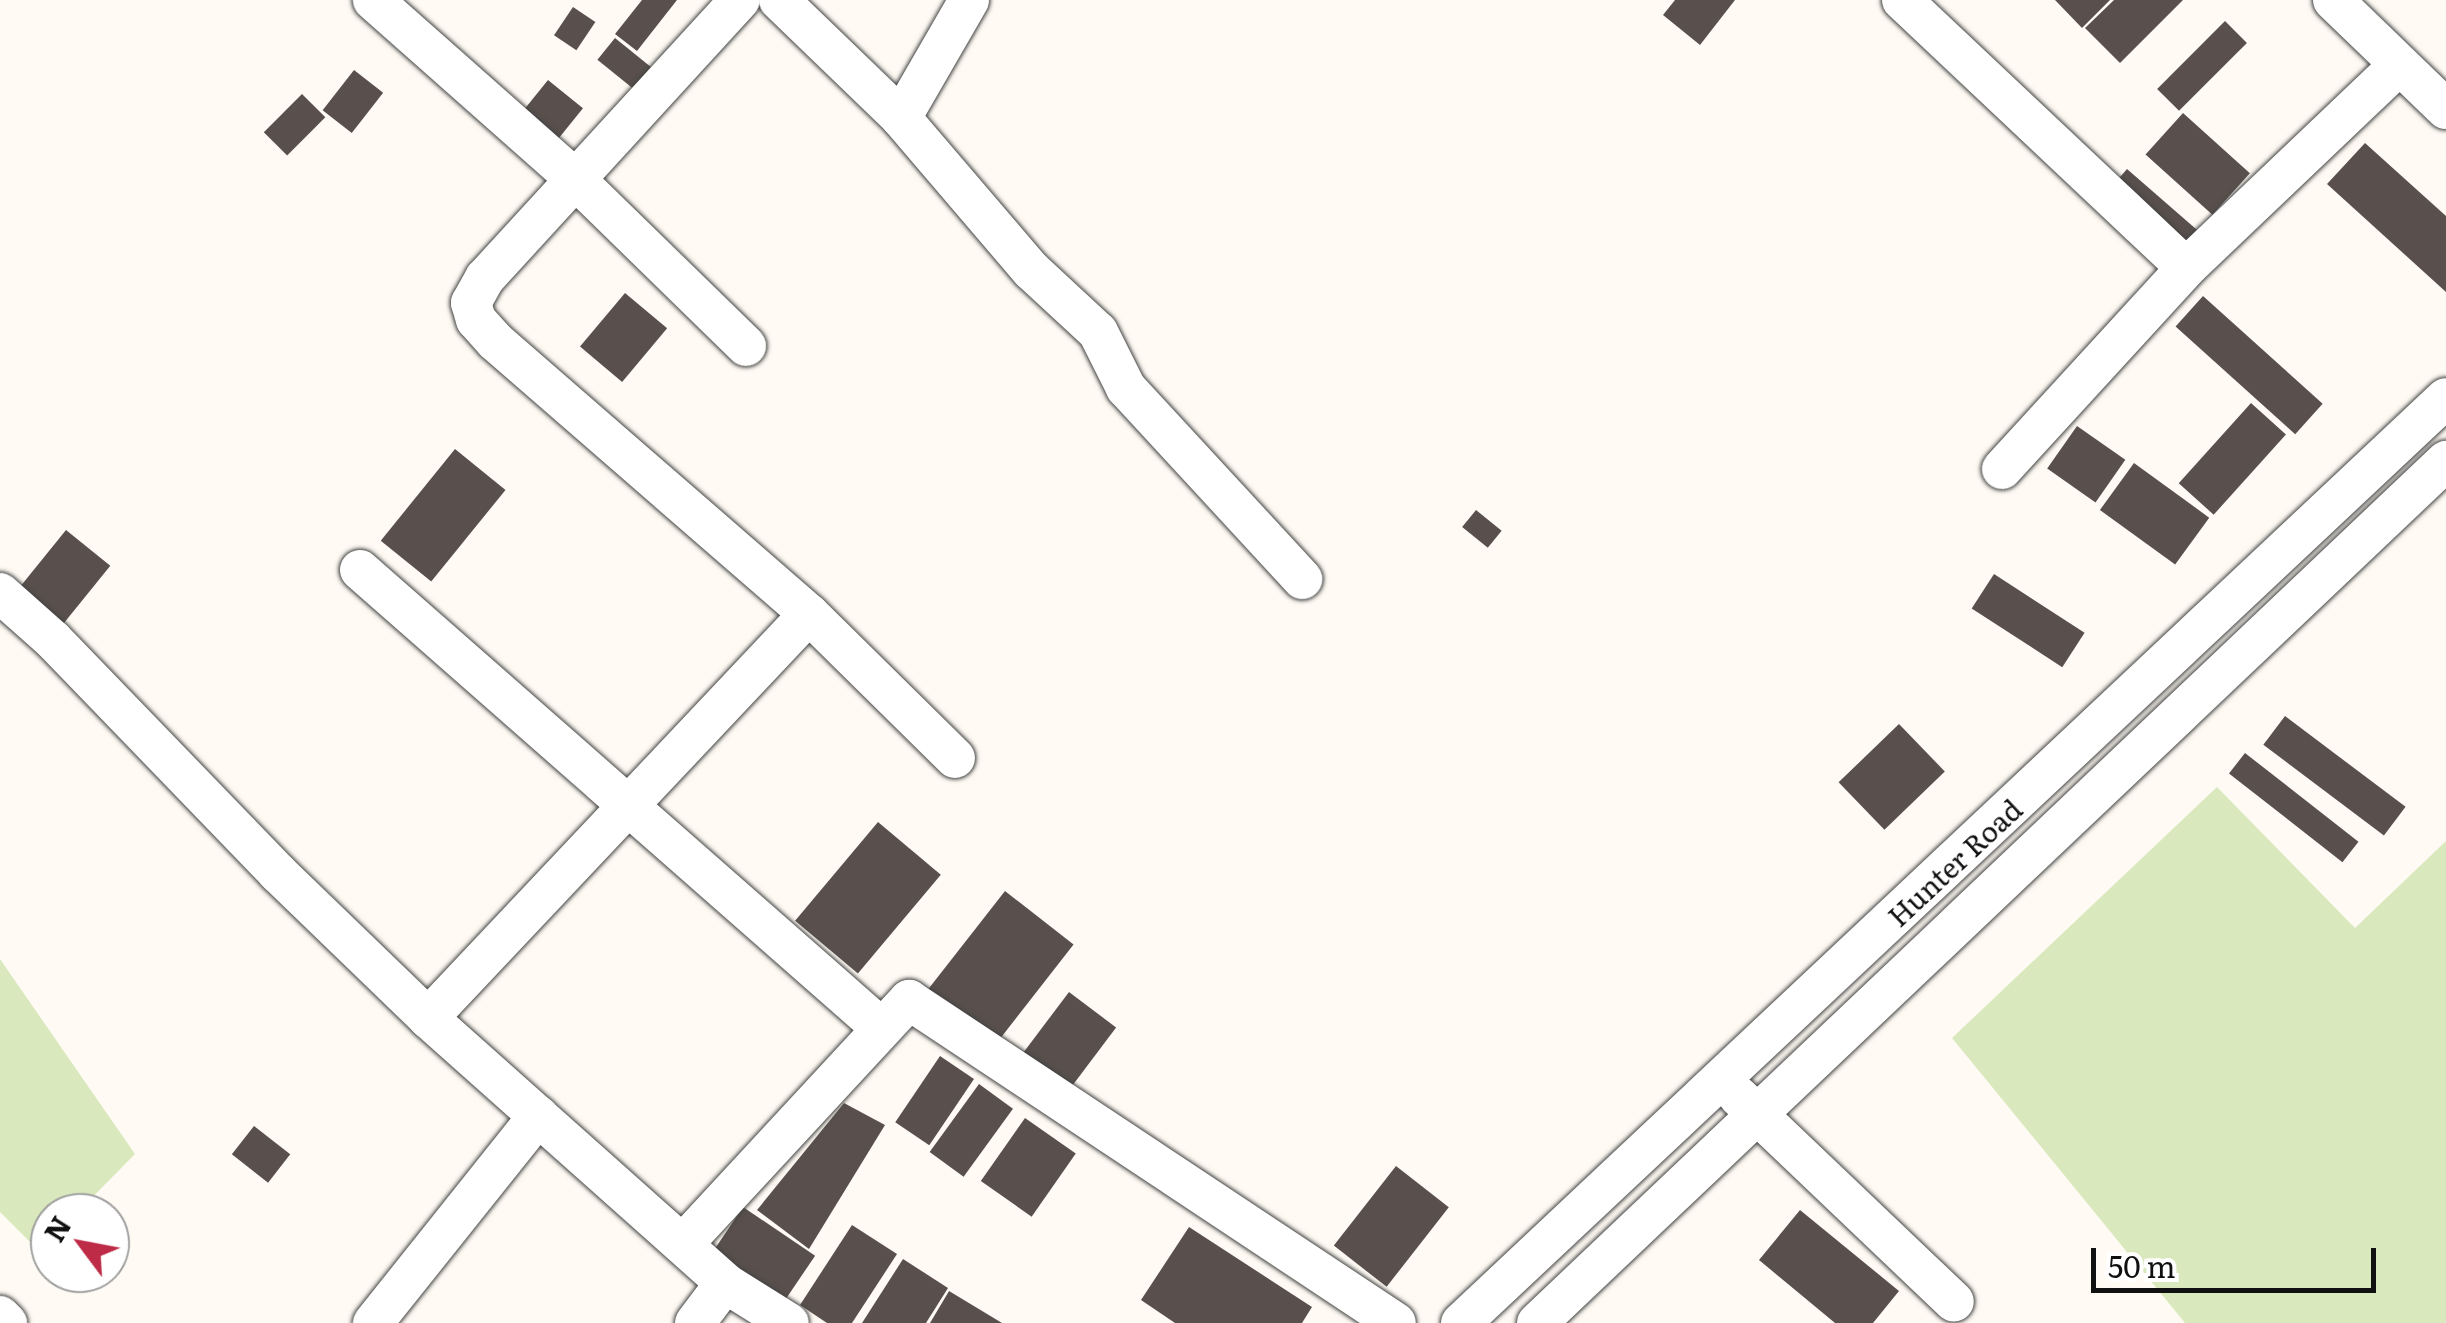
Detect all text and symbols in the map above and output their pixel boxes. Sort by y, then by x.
street label: Hunter Road [1880,792,2028,932]
north arrow [30,1193,130,1293]
text: N [32,1207,80,1249]
scale bar [2096,1228,2381,1290]
text: 50 m [2108,1243,2176,1287]

